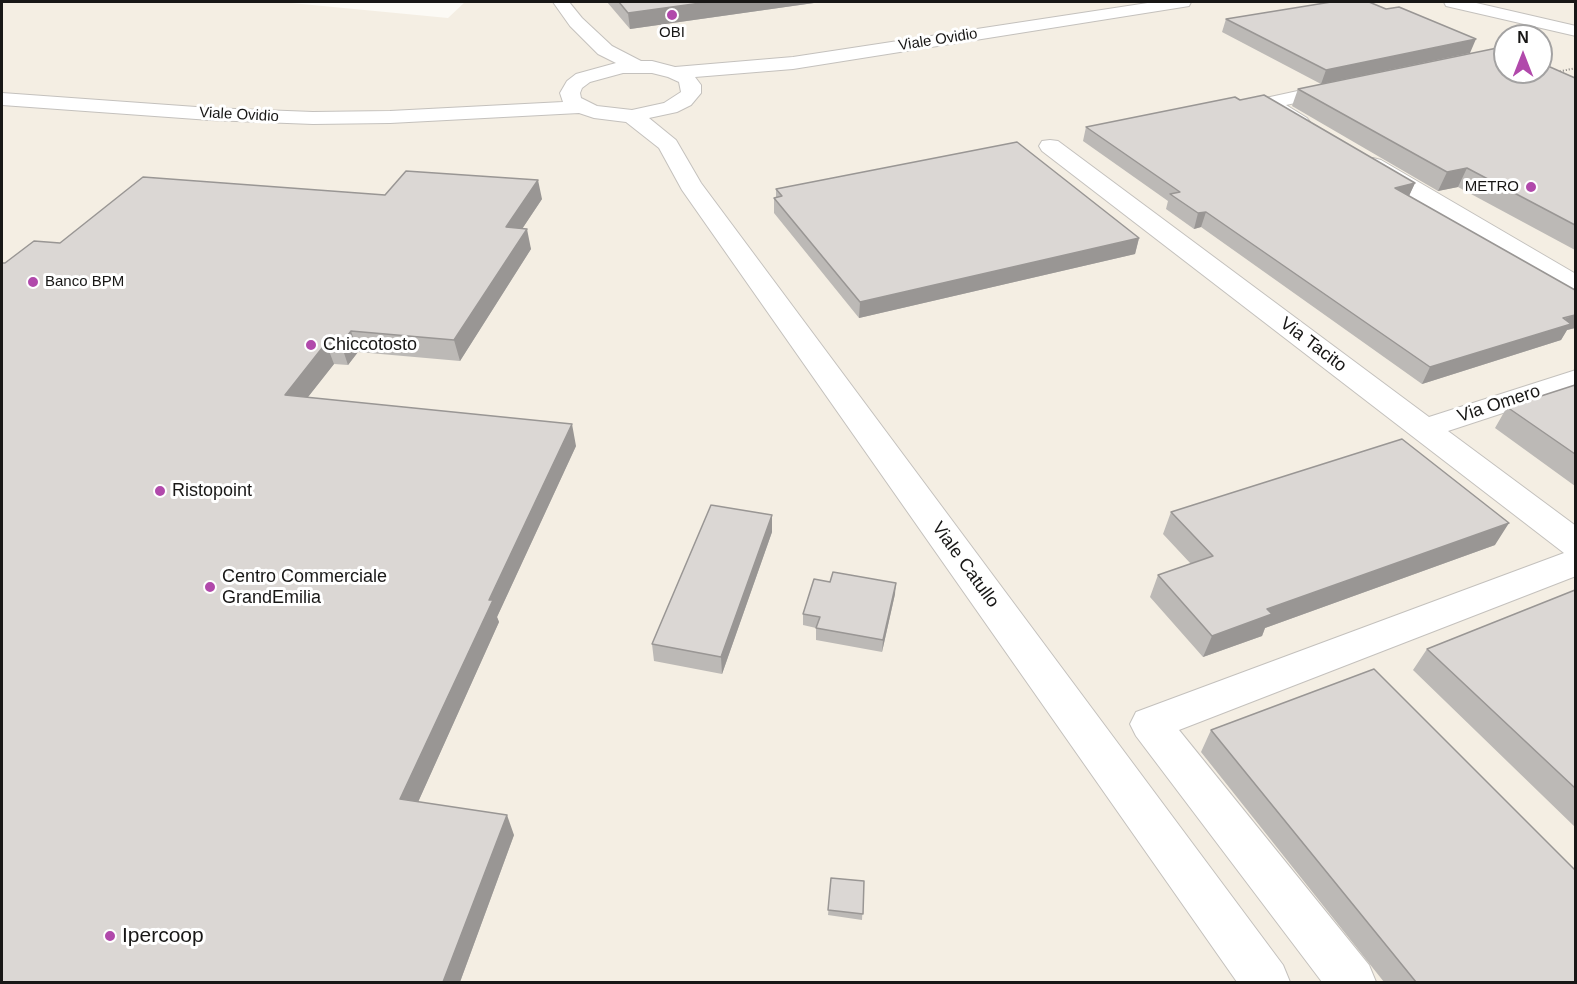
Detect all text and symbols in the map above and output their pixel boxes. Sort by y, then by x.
marker: OBI [665,8,679,22]
place label: OBI [659,24,685,42]
north arrow [1493,24,1553,84]
street label: Viale Ovidio [897,25,979,55]
text: N [1517,29,1529,46]
street label: Viale Ovidio [199,104,279,126]
place label: METRO [1465,178,1519,196]
marker: METRO [1524,180,1538,194]
place label: Banco BPM [45,273,124,291]
marker: Banco BPM [26,275,40,289]
street label: Via Tacito [1275,313,1351,377]
place label: Chiccotosto [323,334,417,356]
marker: Chiccotosto [304,338,318,352]
street label: Via Omero [1455,380,1543,428]
place label: Ristopoint [172,480,252,502]
marker: Ristopoint [153,484,167,498]
street label: Viale Catullo [927,518,1003,612]
place label: Centro Commerciale GrandEmilia [222,566,387,608]
marker: Centro Commerciale GrandEmilia [203,580,217,594]
place label: Ipercoop [122,923,204,949]
marker: Ipercoop [103,929,117,943]

